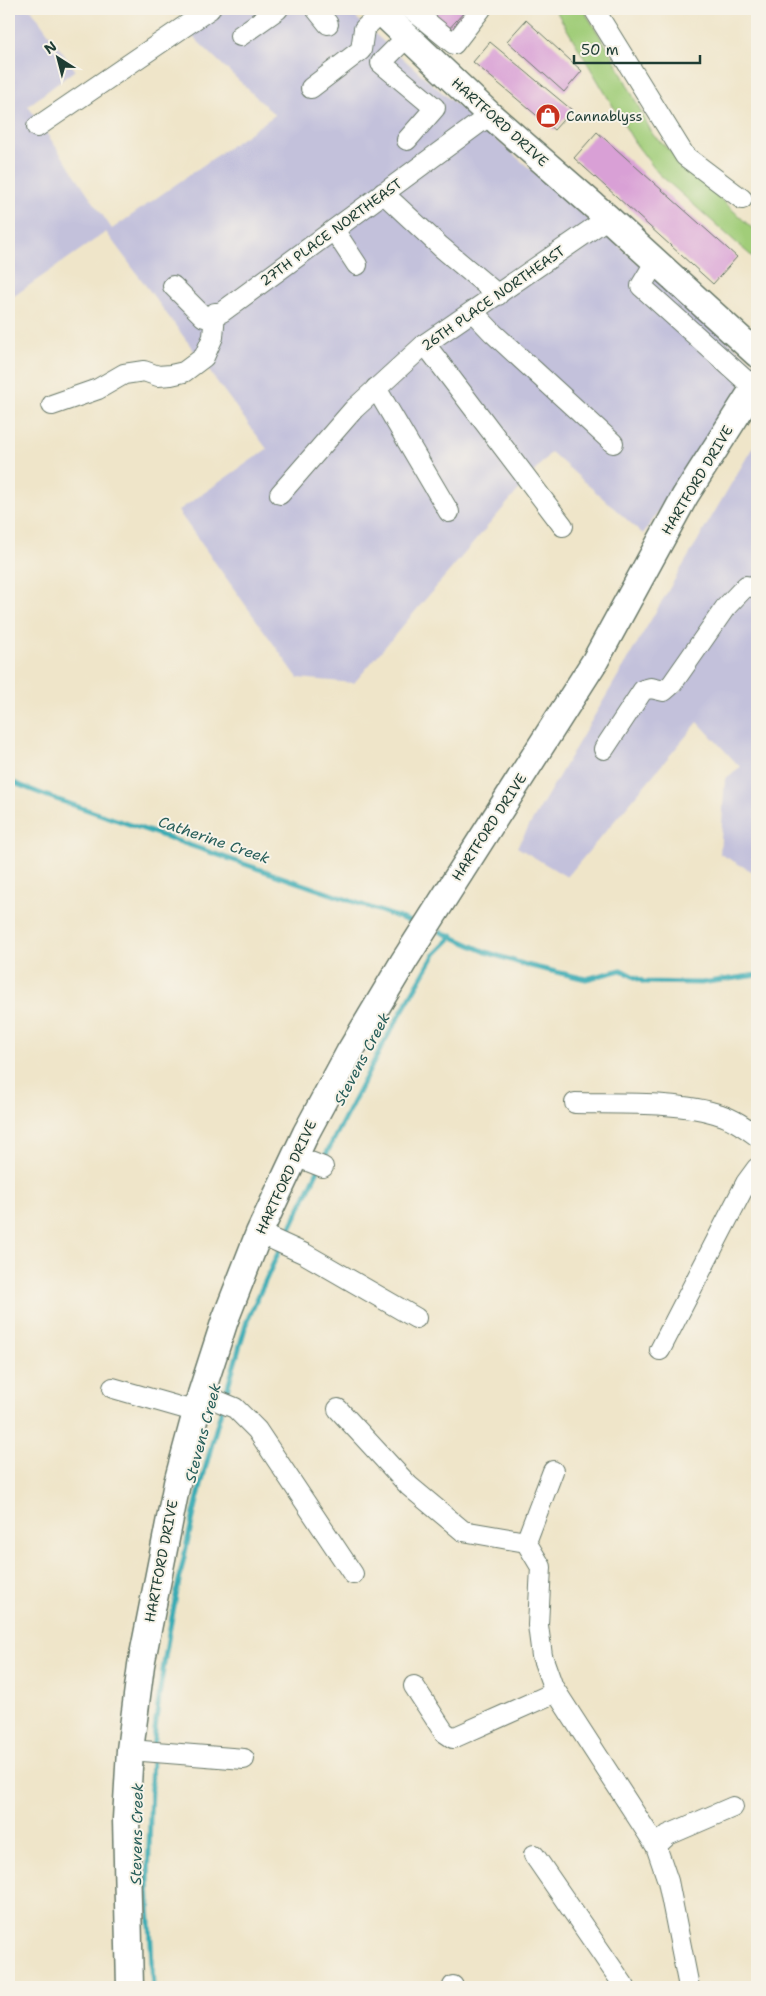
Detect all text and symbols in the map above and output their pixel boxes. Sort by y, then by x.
north arrow [32,32,82,82]
scale bar [574,32,700,64]
text: N [41,37,60,58]
text: 50 m [581,40,619,60]
street label: HARTFORD DRIVE [448,74,552,170]
shop icon: Cannablyss [535,103,561,129]
place label: Cannablyss [566,107,643,125]
street label: 27TH PLACE NORTHEAST [256,174,406,290]
street label: 26TH PLACE NORTHEAST [418,241,569,355]
street label: HARTFORD DRIVE [657,422,737,538]
street label: HARTFORD DRIVE [448,770,531,884]
water label: Catherine Creek [156,812,273,869]
water label: Stevens Creek [329,1009,395,1109]
street label: HARTFORD DRIVE [252,1117,321,1237]
water label: Stevens Creek [180,1381,226,1485]
street label: HARTFORD DRIVE [140,1498,182,1624]
water label: Stevens Creek [126,1782,148,1885]

